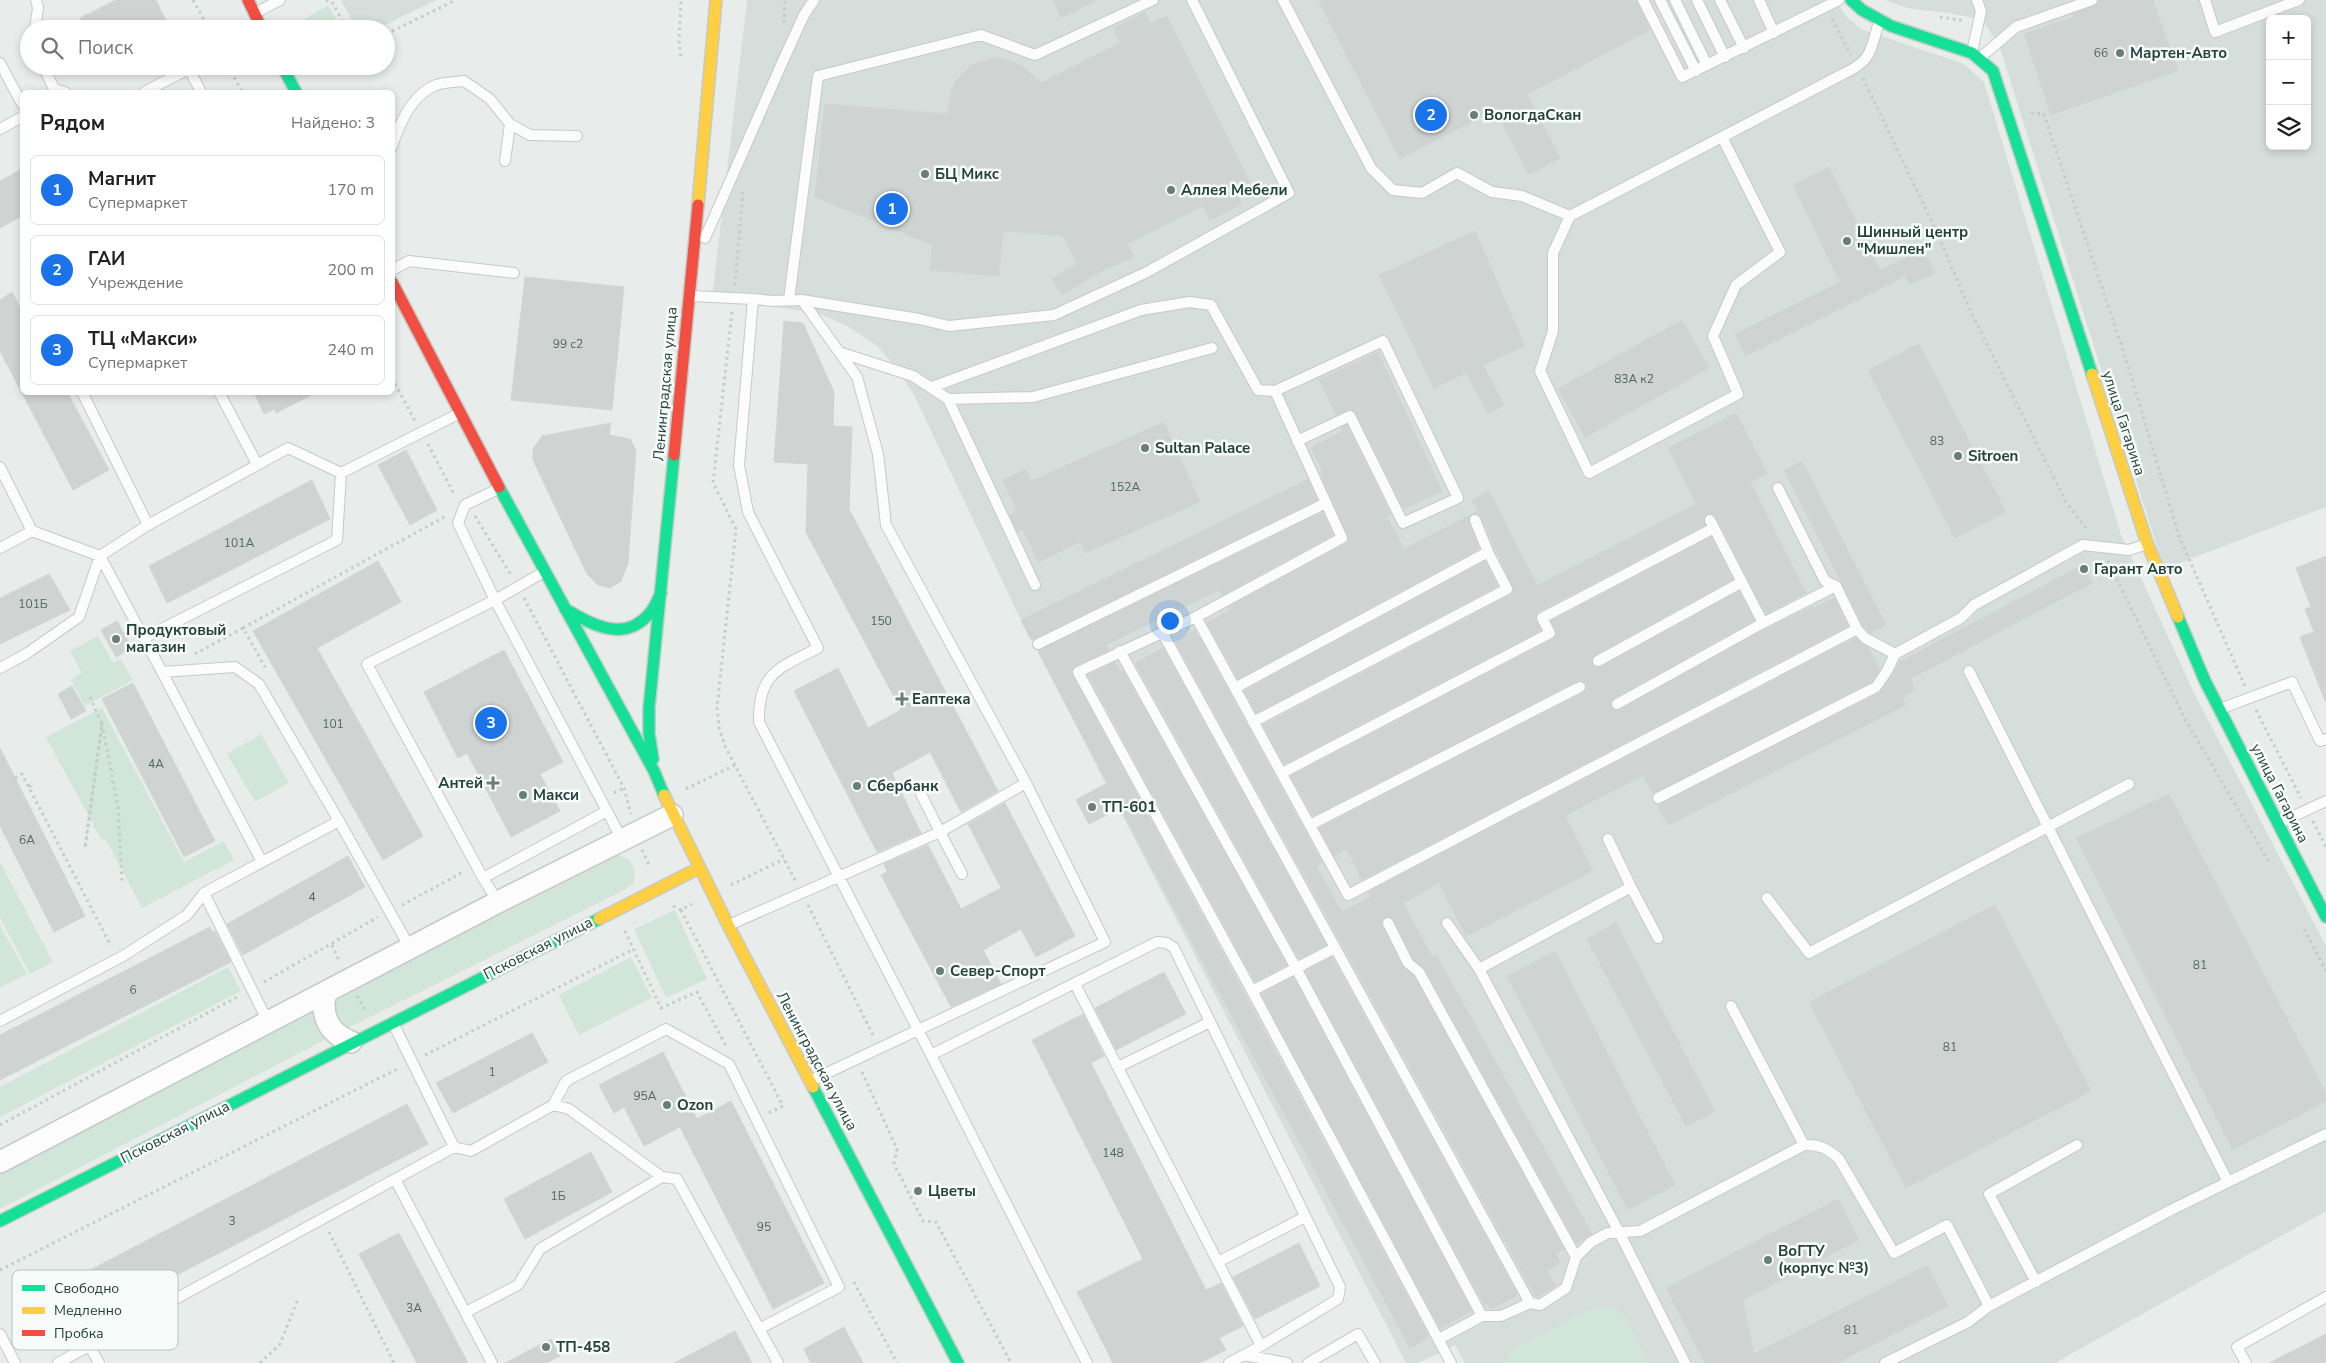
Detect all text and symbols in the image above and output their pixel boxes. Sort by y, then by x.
map controls [2266,15,2311,150]
button: + [2266,15,2311,60]
search box [20,20,395,75]
icon: search [38,34,66,62]
text: Поиск [78,35,133,61]
place label: Мартен-Авто [2130,43,2227,63]
house number: 66 [2094,45,2108,61]
marker: Мартен-Авто [2114,47,2126,59]
button: − [2266,60,2311,105]
pin: 2 [1415,96,1447,134]
place label: ВологдаСкан [1484,105,1581,125]
button: layers [2266,105,2311,150]
text: Рядом [40,109,105,137]
marker: ВологдаСкан [1468,109,1480,121]
text: Найдено: 3 [291,112,375,134]
place label: БЦ Микс [935,164,999,184]
text: Магнит [88,166,156,192]
marker: БЦ Микс [919,168,931,180]
text: 1 [52,179,62,201]
text: 170 m [327,179,374,201]
place label: Аллея Мебели [1181,180,1287,200]
marker: Аллея Мебели [1165,184,1177,196]
pin: 1 [876,190,908,228]
text: Супермаркет [88,192,187,214]
place label: Шинный центр "Мишлен" [1857,222,1968,259]
marker: Шинный центр "Мишлен" [1841,235,1853,247]
text: ГАИ [88,246,125,272]
text: 2 [52,259,62,281]
text: 200 m [327,259,374,281]
text: Учреждение [88,272,183,294]
street label: Ленинградская улица [648,306,682,462]
text: ТЦ «Макси» [88,326,198,352]
house number: 99 с2 [553,336,583,352]
text: 3 [52,339,62,361]
text: 240 m [327,339,374,361]
text: Супермаркет [88,352,187,374]
street label: улица Гагарина [2098,368,2150,478]
house number: 83А к2 [1614,371,1654,387]
house number: 83 [1930,433,1944,449]
place label: Sultan Palace [1155,438,1250,458]
marker: Sultan Palace [1139,442,1151,454]
place label: Sitroen [1968,446,2018,466]
marker: Sitroen [1952,450,1964,462]
house number: 152А [1110,479,1140,495]
house number: 101А [224,535,254,551]
place label: Гарант Авто [2094,559,2183,579]
marker: Гарант Авто [2078,563,2090,575]
house number: 101Б [18,596,48,612]
your location [1157,608,1183,634]
house number: 150 [870,613,892,629]
place label: Продуктовый магазин [126,620,226,657]
marker: Продуктовый магазин [110,633,122,645]
place label: Еаптека [912,689,971,709]
marker: Еаптека [896,693,908,705]
pin: 3 [475,704,507,742]
house number: 101 [322,716,344,732]
street label: улица Гагарина [2246,740,2314,846]
house number: 4А [148,756,164,772]
place label: Антей [438,773,483,793]
place label: Сбербанк [867,776,939,796]
marker: Антей [487,777,499,789]
marker: Сбербанк [851,780,863,792]
place label: Макси [533,785,579,805]
marker: Макси [517,789,529,801]
place label: ТП-601 [1102,797,1156,817]
marker: ТП-601 [1086,801,1098,813]
house number: 6А [19,832,35,848]
house number: 4 [308,889,316,905]
street label: Псковская улица [480,912,596,984]
house number: 81 [2193,957,2207,973]
place label: Север-Спорт [950,961,1046,981]
marker: Север-Спорт [934,965,946,977]
house number: 6 [129,982,137,998]
street label: Ленинградская улица [772,988,862,1134]
house number: 81 [1943,1039,1957,1055]
house number: 1 [488,1064,496,1080]
house number: 95А [633,1088,657,1104]
place label: Ozon [677,1095,713,1115]
street label: Псковская улица [117,1096,233,1168]
marker: Ozon [661,1099,673,1111]
house number: 148 [1102,1145,1124,1161]
place label: Цветы [928,1181,976,1201]
marker: Цветы [912,1185,924,1197]
house number: 1Б [550,1188,566,1204]
house number: 3 [228,1213,236,1229]
house number: 95 [757,1219,771,1235]
place label: ВоГТУ (корпус №3) [1778,1241,1869,1278]
marker: ВоГТУ (корпус №3) [1762,1254,1774,1266]
legend [12,1270,178,1350]
text: Свободно [54,1279,119,1298]
house number: 3А [406,1300,422,1316]
text: Медленно [54,1301,122,1320]
house number: 81 [1844,1322,1858,1338]
text: Пробка [54,1324,104,1343]
place label: ТП-458 [556,1337,610,1357]
marker: ТП-458 [540,1341,552,1353]

